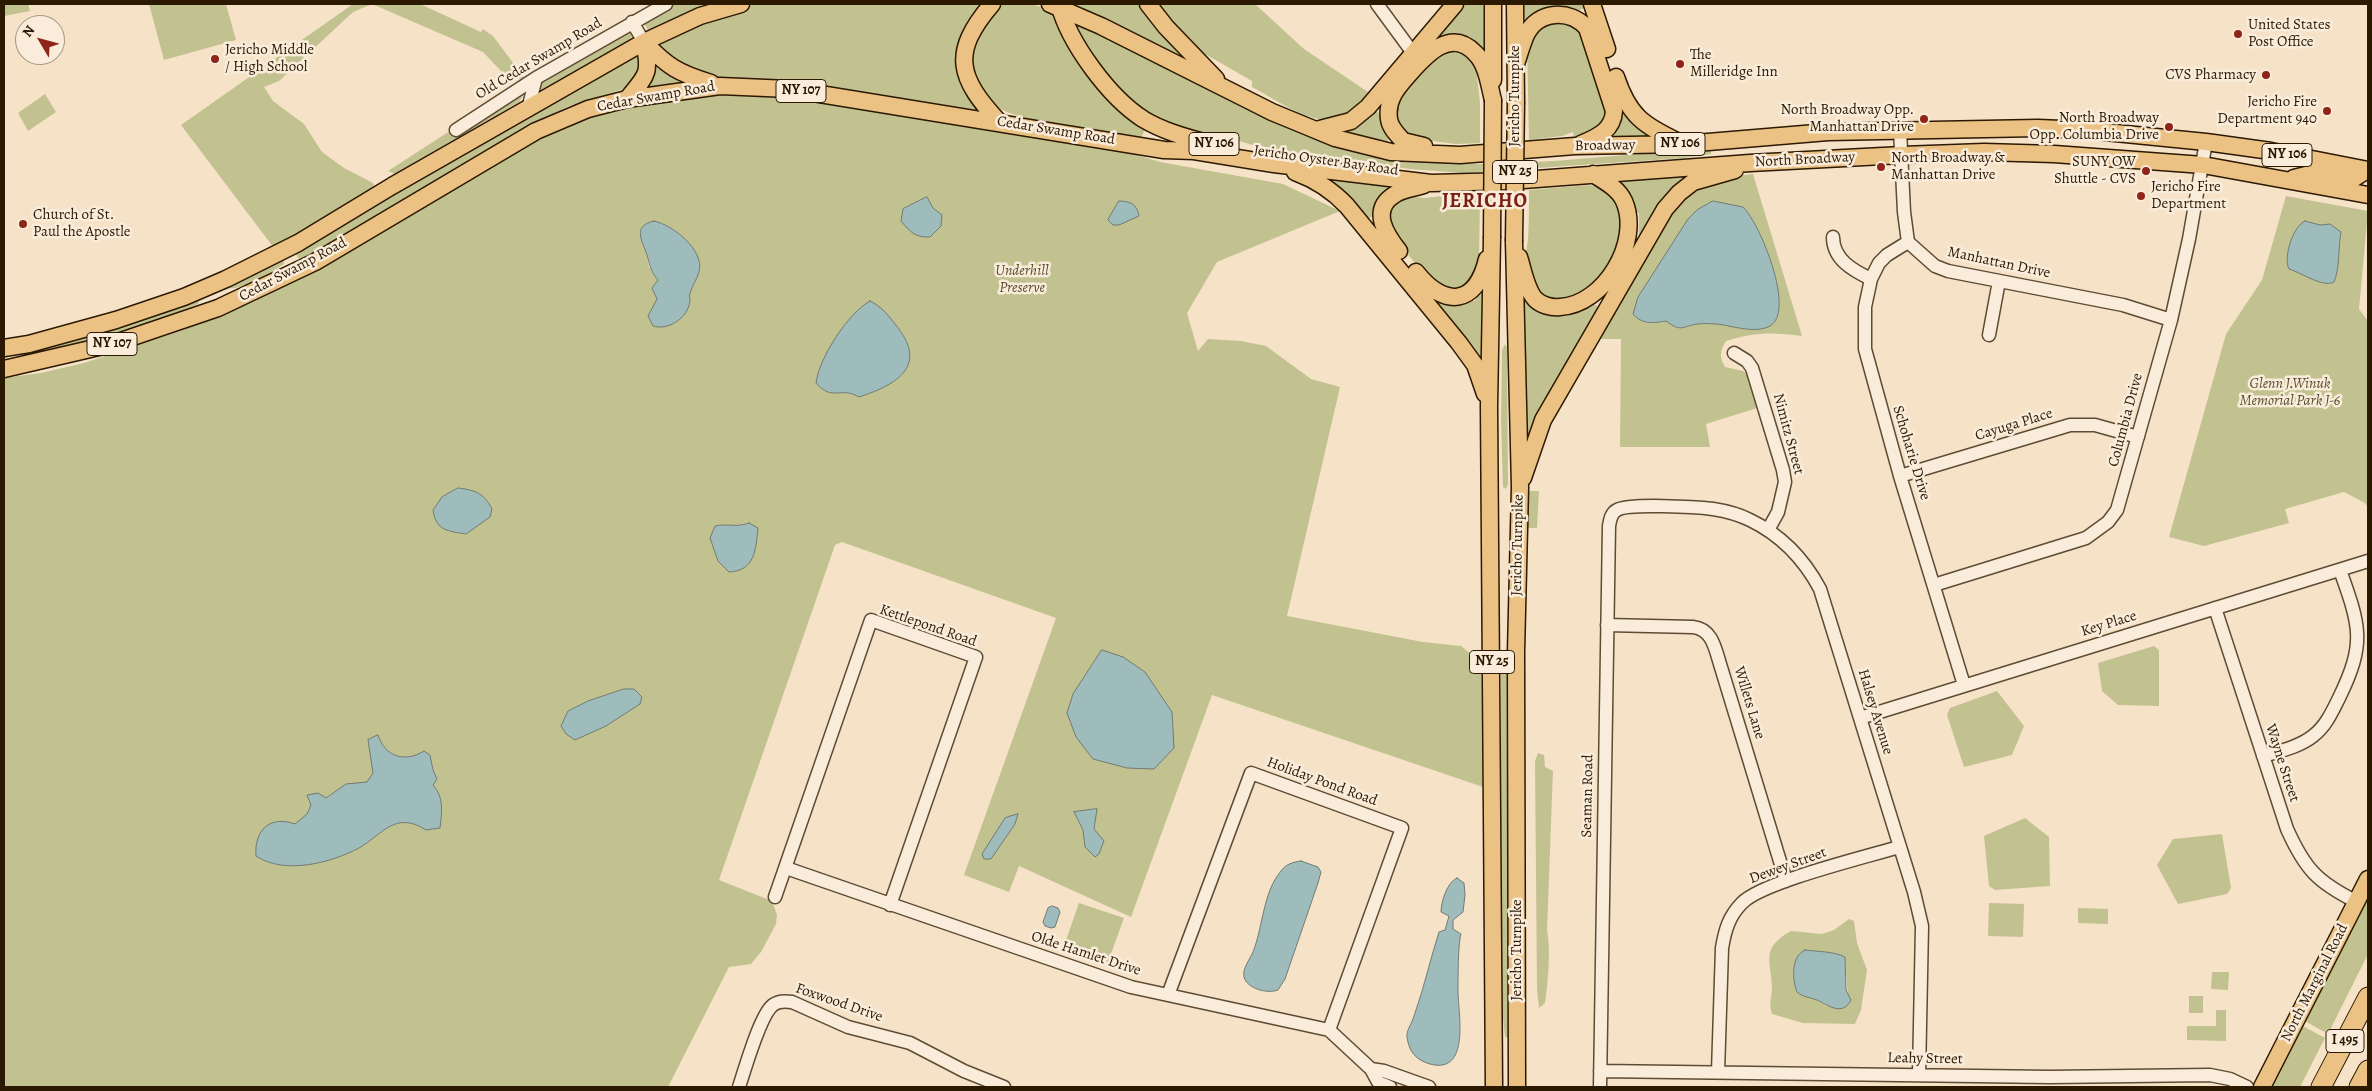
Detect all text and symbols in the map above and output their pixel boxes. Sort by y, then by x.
street label: Old Cedar Swamp Road [473,14,605,104]
north arrow [15,15,65,65]
place label: United States Post Office [2248,16,2331,51]
text: N [18,21,39,41]
marker: United States Post Office [2232,28,2244,40]
place label: Jericho Middle / High School [225,41,314,76]
street label: Jericho Turnpike [1506,45,1524,147]
place label: The Milleridge Inn [1690,46,1778,81]
marker: Jericho Middle / High School [209,53,221,65]
marker: The Milleridge Inn [1674,58,1686,70]
place label: CVS Pharmacy [2165,66,2256,84]
marker: CVS Pharmacy [2260,69,2272,81]
street label: Cedar Swamp Road [596,78,716,116]
road number: NY 107 [776,80,826,102]
place label: Jericho Fire Department 940 [2217,93,2317,128]
place label: North Broadway Opp. Manhattan Drive [1781,101,1914,136]
marker: Jericho Fire Department 940 [2321,105,2333,117]
place label: North Broadway Opp. Columbia Drive [2030,109,2159,144]
street label: Cedar Swamp Road [996,113,1116,149]
marker: North Broadway Opp. Manhattan Drive [1918,113,1930,125]
marker: North Broadway Opp. Columbia Drive [2163,121,2175,133]
road number: NY 106 [1189,132,1239,156]
road number: NY 106 [1655,132,1705,156]
street label: Broadway [1575,136,1635,156]
street label: Jericho Oyster Bay Road [1252,142,1400,180]
road number: NY 106 [2262,144,2312,166]
street label: North Broadway [1754,148,1856,172]
place label: North Broadway & Manhattan Drive [1891,149,2005,184]
place label: SUNY OW Shuttle - CVS [2054,153,2136,188]
road number: NY 25 [1492,160,1538,183]
marker: North Broadway & Manhattan Drive [1875,161,1887,173]
marker: SUNY OW Shuttle - CVS [2140,165,2152,177]
place label: Jericho Fire Department [2151,178,2226,213]
district label: JERICHO [1441,190,1529,214]
marker: Jericho Fire Department [2135,190,2147,202]
place label: Church of St. Paul the Apostle [33,206,131,241]
marker: Church of St. Paul the Apostle [17,218,29,230]
street label: Cedar Swamp Road [236,234,350,306]
street label: Manhattan Drive [1946,243,2052,283]
park label: Underhill Preserve [995,262,1049,297]
road number: NY 107 [87,332,137,356]
street label: Columbia Drive [2105,371,2147,469]
park label: Glenn J.Winuk Memorial Park J-6 [2240,375,2340,410]
street label: Nimitz Street [1769,391,1807,477]
street label: Schoharie Drive [1888,404,1934,502]
street label: Cayuga Place [1973,405,2055,445]
street label: Jericho Turnpike [1508,494,1528,596]
street label: Kettlepond Road [877,601,979,651]
street label: Key Place [2079,607,2139,641]
road number: NY 25 [1470,650,1514,674]
street label: Willets Lane [1729,664,1769,742]
street label: Halsey Avenue [1853,667,1897,757]
street label: Wayne Street [2261,722,2303,804]
street label: Holiday Pond Road [1264,754,1380,810]
street label: Seaman Road [1578,754,1598,838]
street label: Dewey Street [1747,844,1829,888]
street label: Jericho Turnpike [1508,899,1526,1001]
street label: North Marginal Road [2278,921,2352,1045]
street label: Olde Hamlet Drive [1029,928,1143,980]
street label: Foxwood Drive [793,980,885,1026]
road number: I 495 [2326,1030,2364,1052]
street label: Leahy Street [1887,1049,1963,1069]

